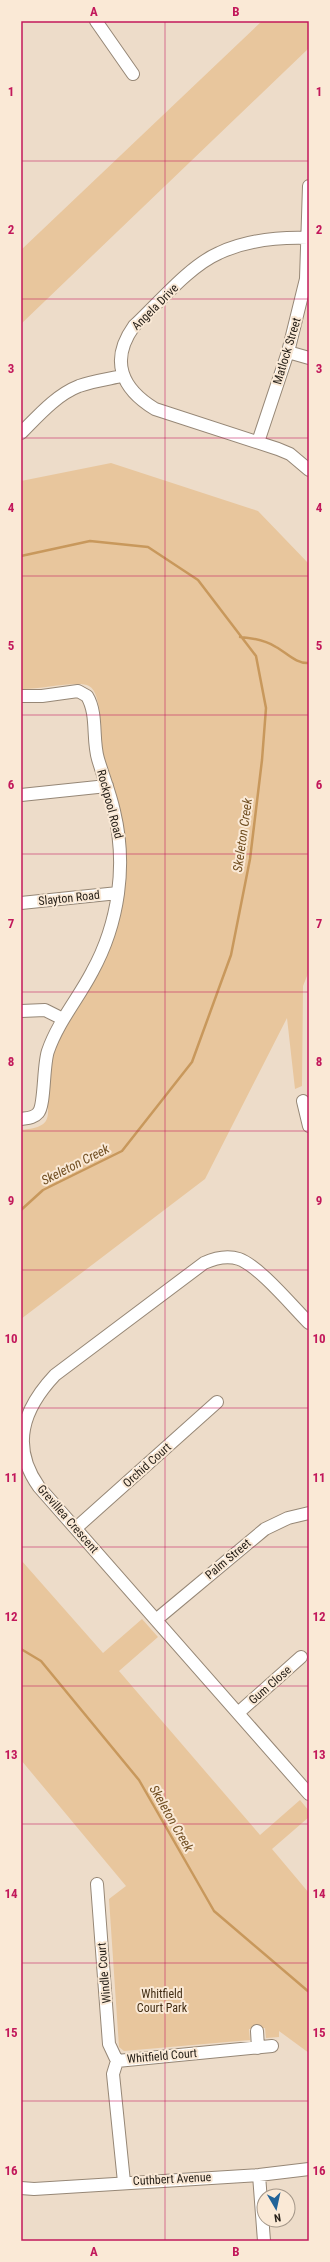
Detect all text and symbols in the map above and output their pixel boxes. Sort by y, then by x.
text: A [90,4,98,19]
text: B [232,4,240,19]
text: 1 [8,84,14,99]
text: 1 [316,84,322,99]
text: 2 [8,222,15,237]
text: 2 [316,222,323,237]
street label: Angela Drive [129,281,181,333]
street label: Matlock Street [270,316,304,386]
text: 3 [8,361,14,376]
text: 3 [316,361,322,376]
text: 4 [8,500,15,515]
text: 4 [316,500,323,515]
text: 5 [8,638,15,653]
text: 5 [316,638,323,653]
street label: Rockpool Road [94,768,126,840]
text: 6 [8,777,15,792]
text: 6 [316,777,323,792]
water label: Skeleton Creek [230,797,255,873]
street label: Slayton Road [38,888,100,908]
text: 7 [8,916,15,931]
text: 7 [316,916,323,931]
text: 8 [8,1054,14,1069]
text: 8 [316,1054,322,1069]
water label: Skeleton Creek [39,1141,112,1188]
text: 9 [8,1193,14,1208]
text: 9 [316,1193,322,1208]
text: 10 [4,1331,18,1346]
text: 10 [312,1331,326,1346]
street label: Orchid Court [120,1440,174,1490]
text: 11 [4,1470,18,1485]
text: 11 [312,1470,326,1485]
street label: Grevillea Crescent [35,1482,102,1556]
street label: Palm Street [202,1536,254,1582]
text: 12 [4,1609,18,1624]
text: 12 [312,1609,326,1624]
street label: Gum Close [246,1663,294,1707]
text: 13 [4,1747,18,1762]
text: 13 [312,1747,326,1762]
water label: Skeleton Creek [147,1782,197,1854]
text: 14 [4,1886,18,1901]
text: 14 [312,1886,326,1901]
street label: Windle Court [94,1942,114,2004]
park label: Whitfield Court Park [137,1987,188,2015]
text: 15 [4,2025,18,2040]
text: 15 [312,2025,326,2040]
street label: Whitfield Court [126,2046,198,2066]
text: 16 [4,2163,18,2178]
text: 16 [312,2163,326,2178]
street label: Cuthbert Avenue [133,2170,212,2188]
north arrow [256,2188,296,2228]
text: N [273,2210,282,2224]
text: A [90,2244,98,2259]
text: B [232,2244,240,2259]

